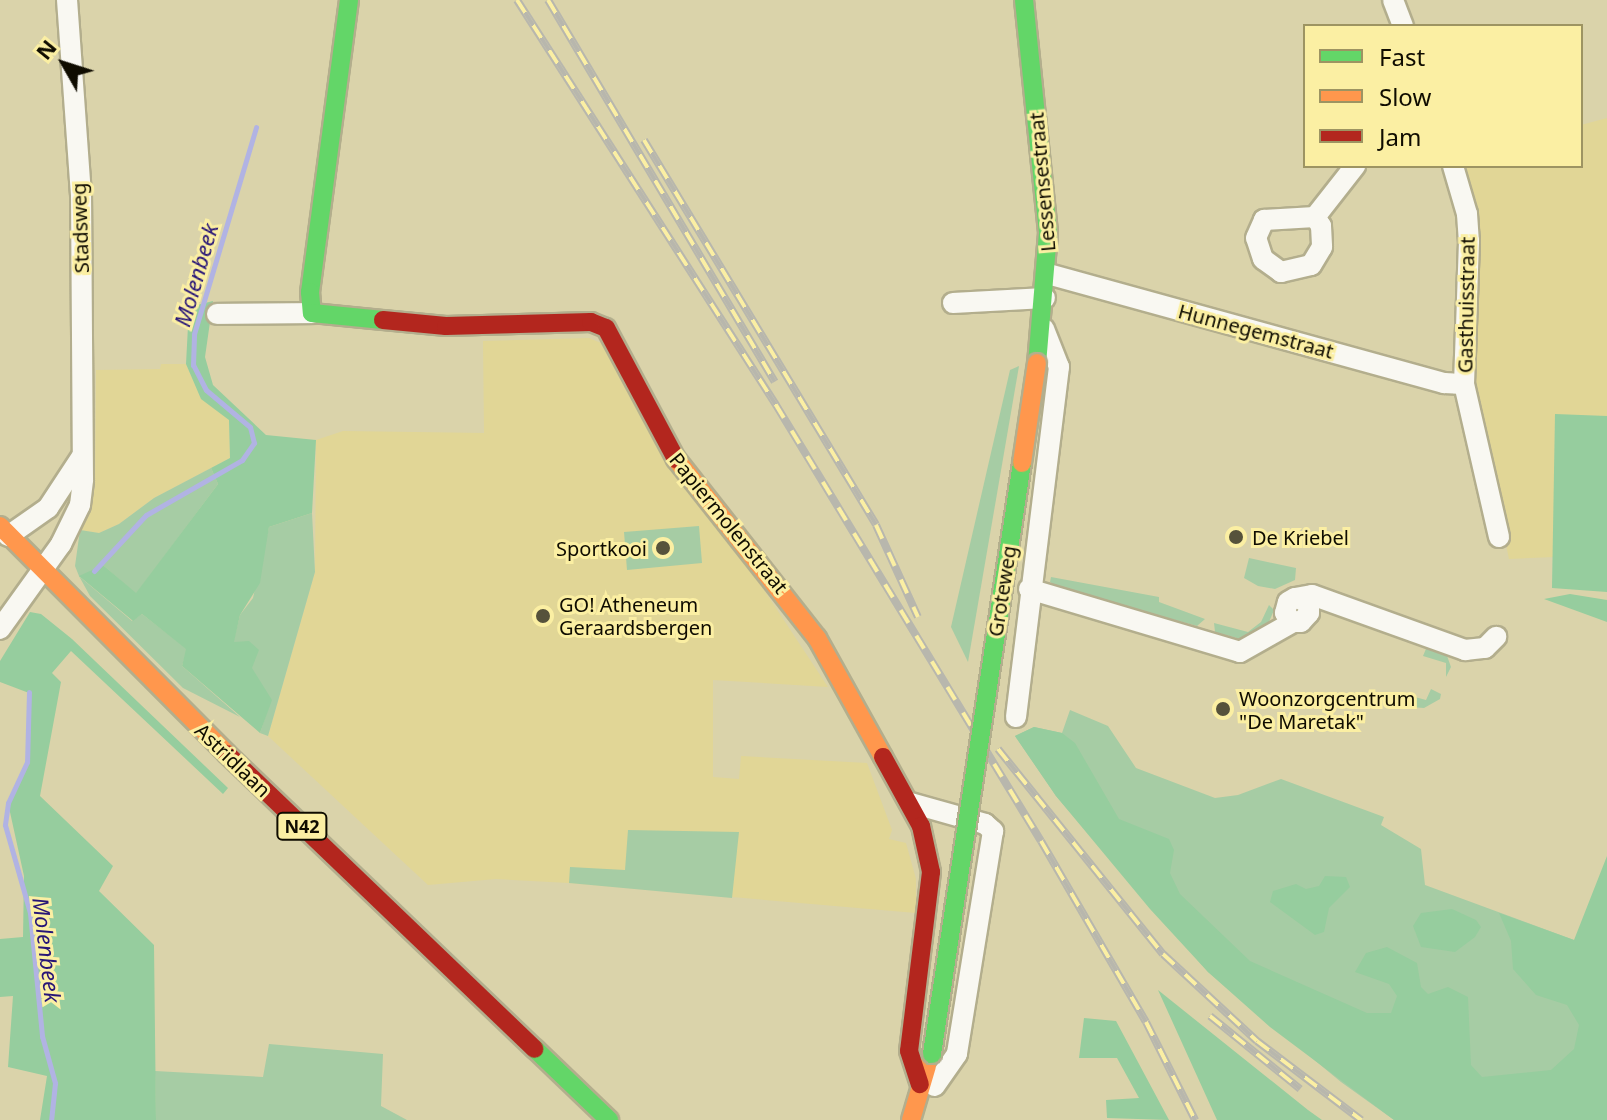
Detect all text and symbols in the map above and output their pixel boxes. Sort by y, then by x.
north arrow [24,24,104,104]
legend [1303,24,1583,168]
text: N [28,33,63,65]
text: Fast [1379,40,1425,73]
text: Slow [1379,80,1431,113]
street label: Lessensestraat [1024,111,1060,253]
text: Jam [1379,120,1421,153]
street label: Stadsweg [66,182,94,274]
water label: Molenbeek [169,220,223,330]
street label: Gasthuisstraat [1453,237,1479,373]
street label: Hunnegemstraat [1176,299,1336,363]
street label: Papiermolenstraat [665,448,793,598]
place label: De Kriebel [1252,525,1349,549]
marker: De Kriebel [1227,528,1245,546]
place label: Sportkooi [556,536,647,560]
marker: Sportkooi [654,539,672,557]
street label: Groteweg [983,544,1021,638]
place label: GO! Atheneum Geraardsbergen [559,592,712,639]
marker: GO! Atheneum Geraardsbergen [534,607,552,625]
place label: Woonzorgcentrum "De Maretak" [1239,686,1415,733]
marker: Woonzorgcentrum "De Maretak" [1214,700,1232,718]
street label: Astridlaan [190,718,276,802]
road number: N42 [276,812,328,840]
water label: Molenbeek [27,896,67,1004]

